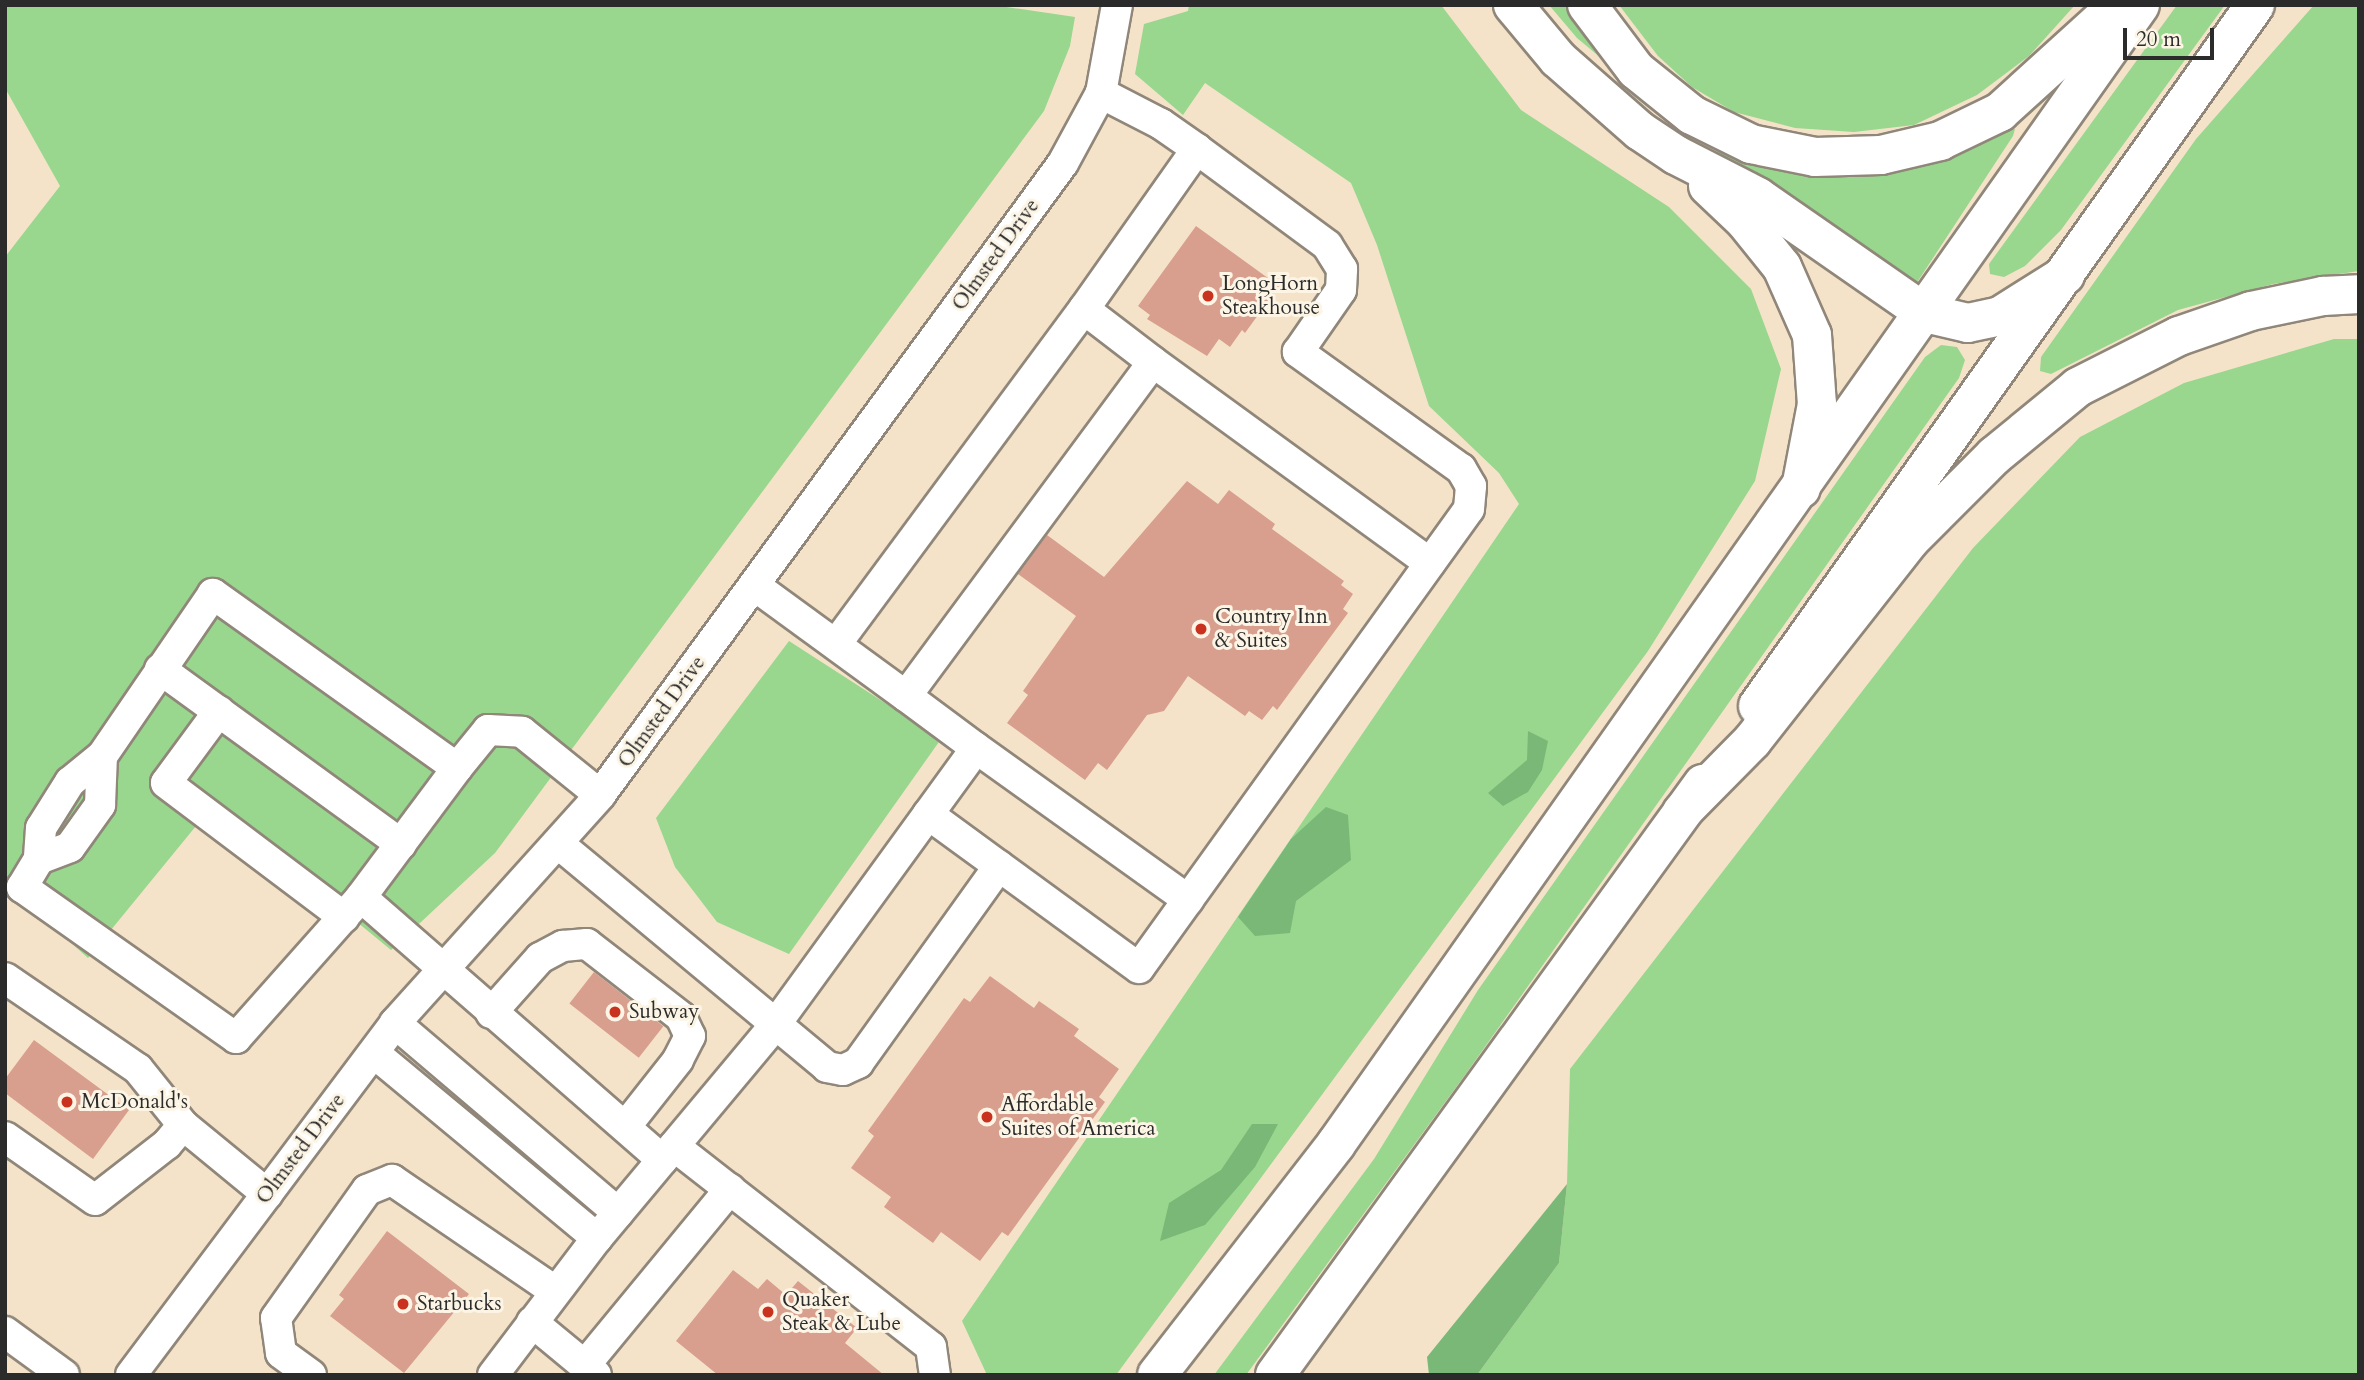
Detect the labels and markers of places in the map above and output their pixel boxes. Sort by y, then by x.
place label: LongHorn Steakhouse [1222,271,1320,321]
marker: LongHorn Steakhouse [1200,288,1216,304]
place label: Country Inn & Suites [1215,604,1328,654]
marker: Country Inn & Suites [1193,621,1209,637]
place label: Subway [629,999,699,1025]
marker: Subway [607,1004,623,1020]
place label: McDonald's [81,1089,188,1115]
place label: Affordable Suites of America [1001,1092,1156,1142]
marker: McDonald's [59,1094,75,1110]
marker: Affordable Suites of America [979,1109,995,1125]
place label: Quaker Steak & Lube [782,1287,901,1337]
place label: Starbucks [417,1291,502,1317]
marker: Starbucks [395,1296,411,1312]
marker: Quaker Steak & Lube [760,1304,776,1320]

